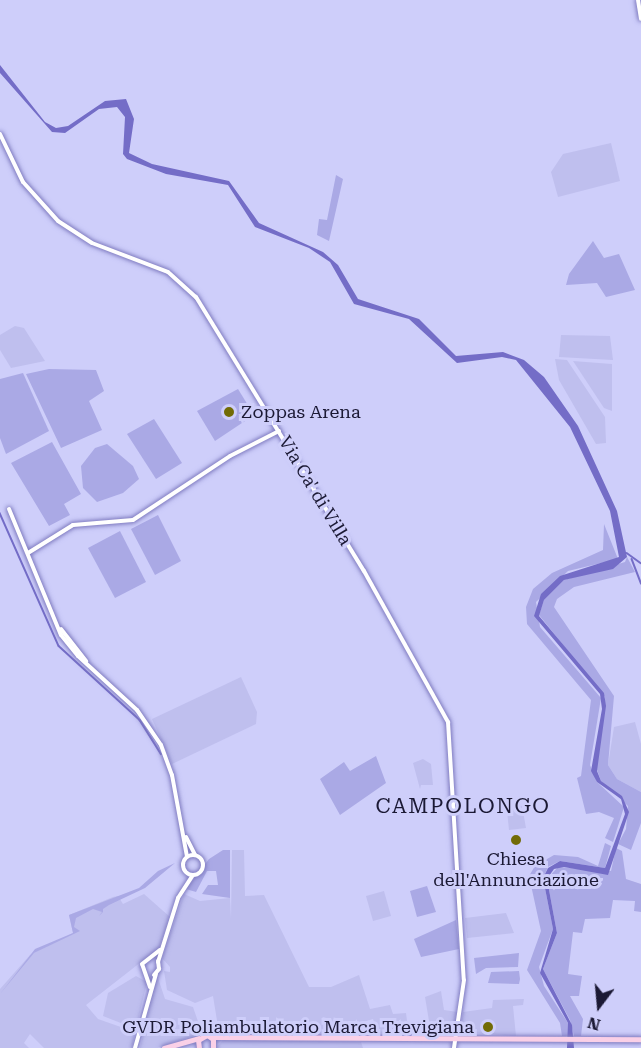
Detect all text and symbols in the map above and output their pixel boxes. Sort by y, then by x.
place label: Zoppas Arena [241,401,361,423]
marker: Zoppas Arena [222,405,236,419]
street label: Via Ca' di Villa [274,432,356,550]
district label: CAMPOLONGO [376,793,550,819]
marker: Chiesa dell'Annunciazione [509,833,523,847]
place label: Chiesa dell'Annunciazione [433,849,599,892]
north arrow [569,976,629,1036]
text: N [585,1013,602,1035]
place label: GVDR Poliambulatorio Marca Trevigiana [122,1016,474,1038]
marker: GVDR Poliambulatorio Marca Trevigiana [479,1018,497,1036]

